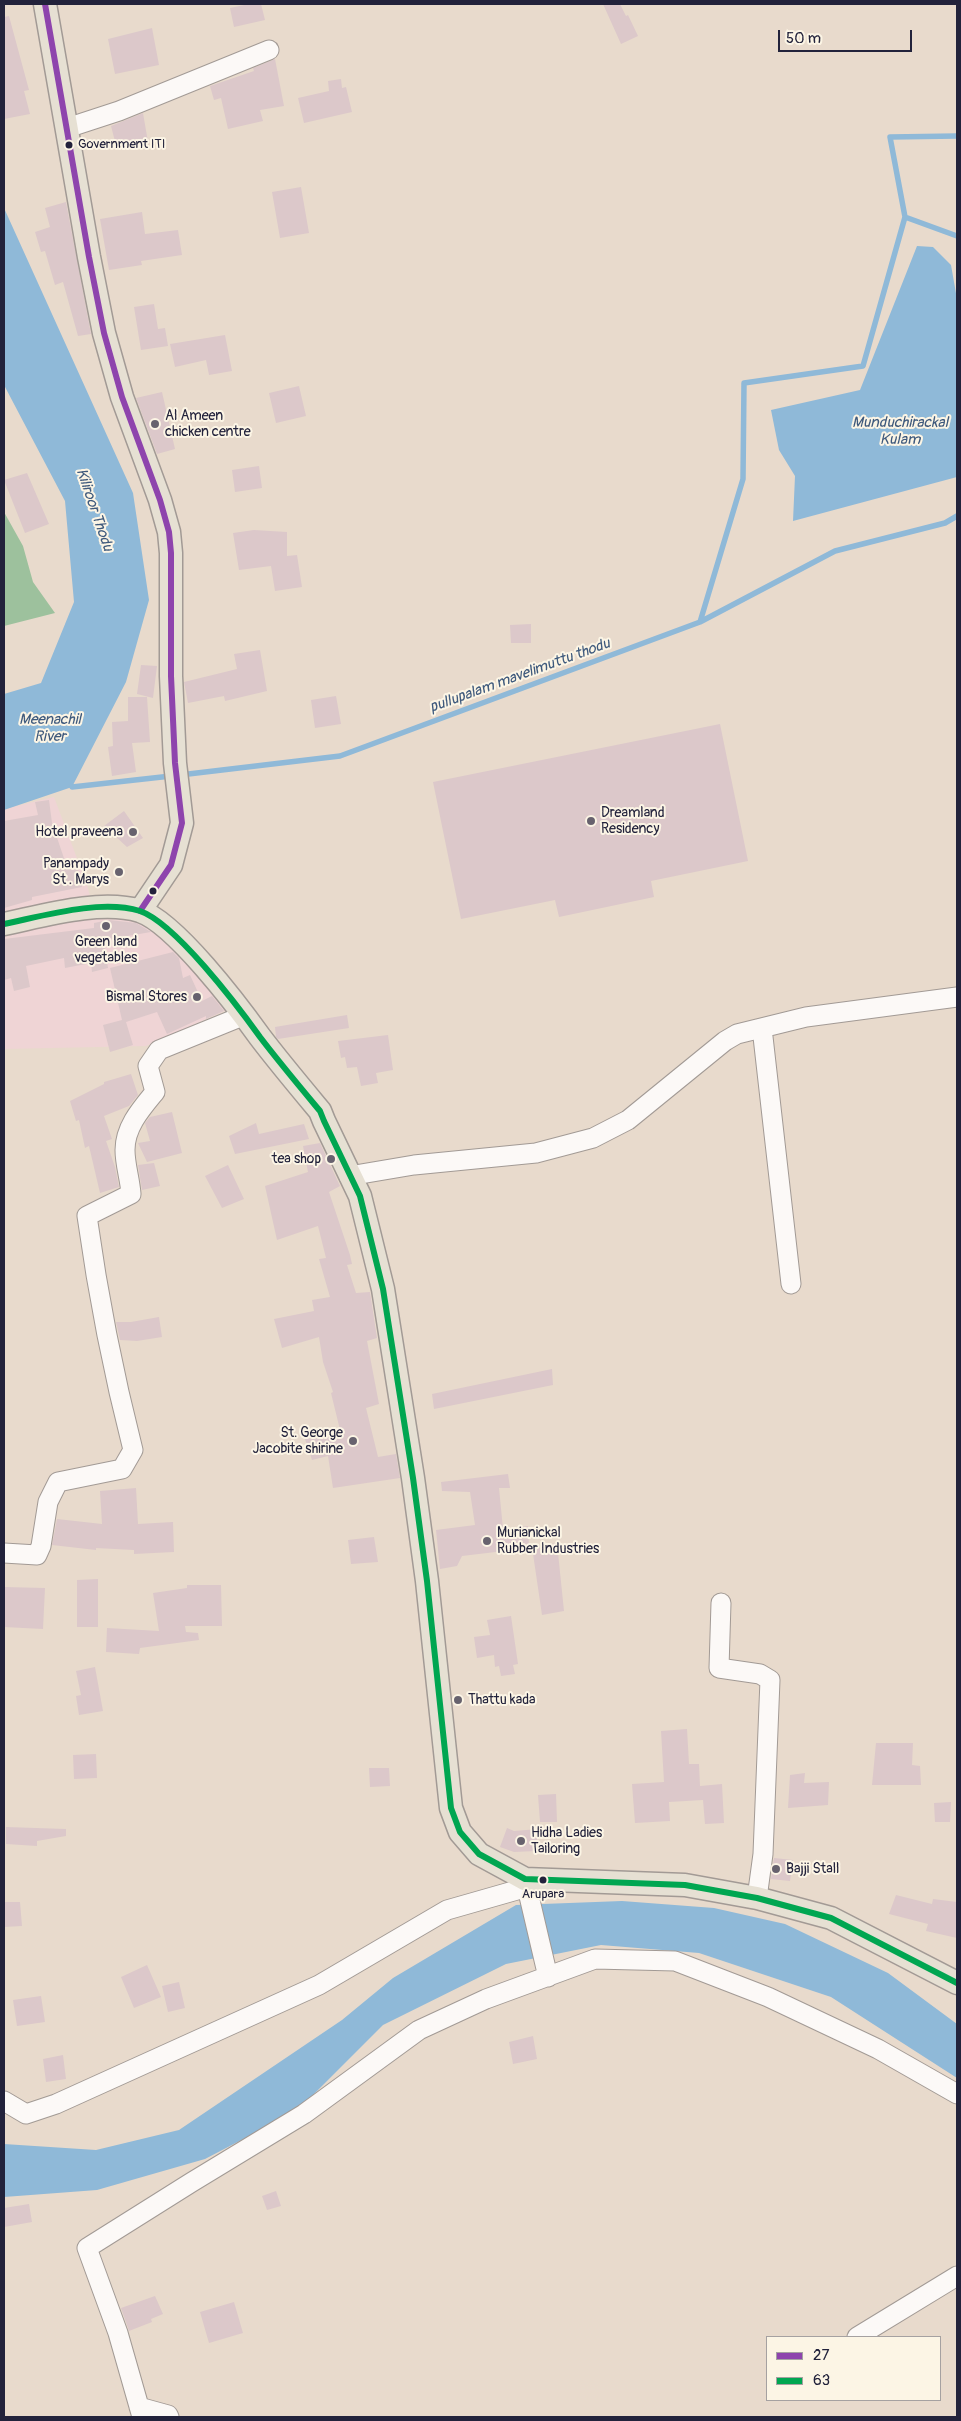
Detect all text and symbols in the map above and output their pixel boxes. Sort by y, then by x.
scale bar [781,20,915,52]
text: 50 m [786,29,821,48]
place label: Government ITI [78,137,165,153]
marker: Government ITI [64,140,74,150]
place label: Al Ameen chicken centre [165,408,251,441]
water label: Munduchirackal Kulam [852,414,948,449]
marker: Al Ameen chicken centre [149,418,161,430]
water label: Kiliroor Thodu [71,466,117,554]
water label: pullupalam mavelimuttu thodu [427,635,613,717]
water label: Meenachil River [19,711,81,746]
place label: Dreamland Residency [601,805,665,838]
marker: Dreamland Residency [585,815,597,827]
place label: Hotel praveena [35,824,123,840]
marker: Hotel praveena [127,826,139,838]
place label: Panampady St . Marys [43,856,109,889]
marker: Panampady St . Marys [113,866,125,878]
unlabelled marker [148,886,158,896]
marker: Green land vegetables [100,920,112,932]
place label: Green land vegetables [75,934,137,966]
place label: Bismal Stores [106,989,187,1005]
marker: Bismal Stores [191,991,203,1003]
place label: tea shop [272,1151,321,1167]
marker: tea shop [325,1153,337,1165]
place label: St. George Jacobite shirine [253,1425,343,1458]
marker: St. George Jacobite shirine [347,1435,359,1447]
place label: Murianickal Rubber Industries [497,1525,599,1558]
marker: Murianickal Rubber Industries [481,1535,493,1547]
place label: Thattu kada [468,1692,536,1708]
marker: Thattu kada [452,1694,464,1706]
place label: Hidha Ladies Tailoring [531,1825,602,1858]
marker: Hidha Ladies Tailoring [515,1835,527,1847]
place label: Bajji Stall [786,1861,839,1877]
marker: Bajji Stall [770,1863,782,1875]
marker: Arupara [538,1875,548,1885]
place label: Arupara [522,1887,564,1903]
legend [766,2336,941,2401]
text: 27 [813,2346,829,2365]
text: 63 [813,2371,830,2390]

